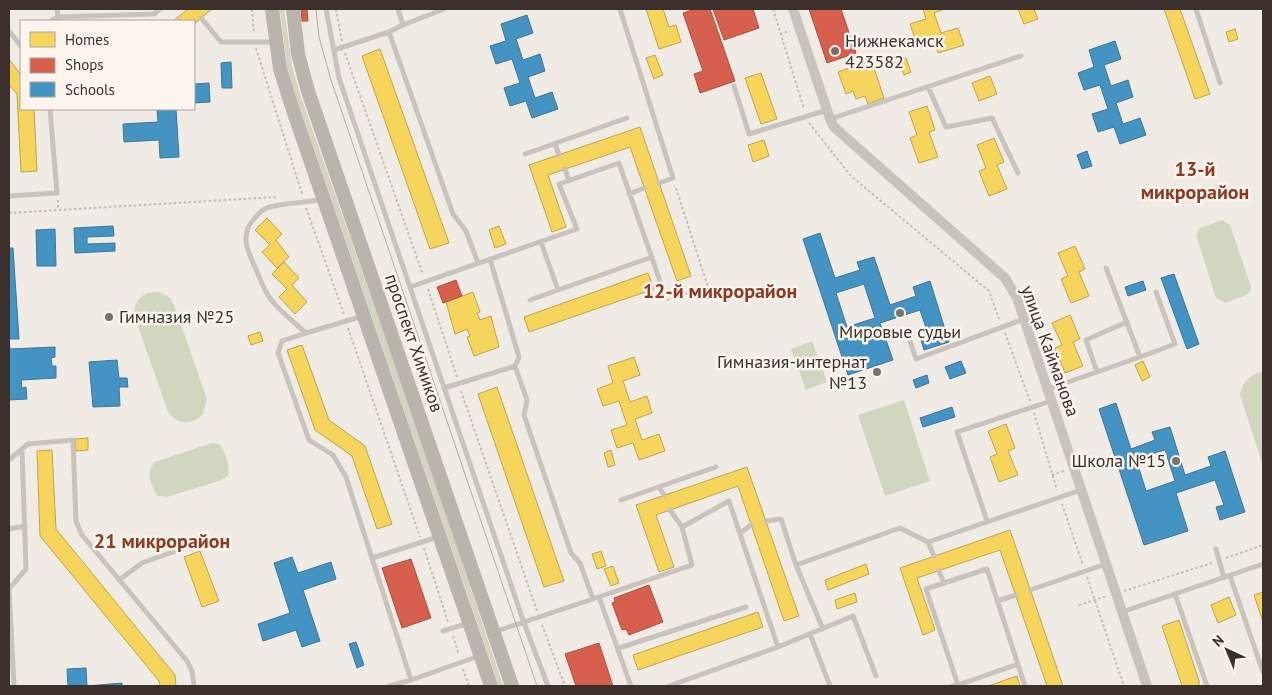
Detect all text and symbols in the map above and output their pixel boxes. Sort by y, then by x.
legend [20,20,195,110]
place label: Нижнекамск 423582 [845,29,944,73]
text: Homes [65,30,109,49]
marker: Нижнекамск 423582 [829,45,841,57]
text: Shops [65,55,104,74]
text: Schools [65,80,115,99]
district label: 13-й микрорайон [1141,156,1249,205]
street label: проспект Химиков [380,271,449,415]
district label: 12-й микрорайон [643,278,797,304]
street label: улица Кайманова [1016,282,1085,420]
place label: Гимназия №25 [119,305,234,328]
marker: Мировые судьи [894,307,906,319]
marker: Гимназия №25 [103,311,115,323]
place label: Мировые судьи [839,320,961,343]
place label: Гимназия-интернат №13 [717,350,868,394]
marker: Гимназия-интернат №13 [871,366,883,378]
place label: Школа №15 [1071,449,1166,472]
marker: Школа №15 [1170,455,1182,467]
district label: 21 микрорайон [94,528,230,554]
north arrow [1202,625,1252,675]
text: N [1208,631,1228,650]

